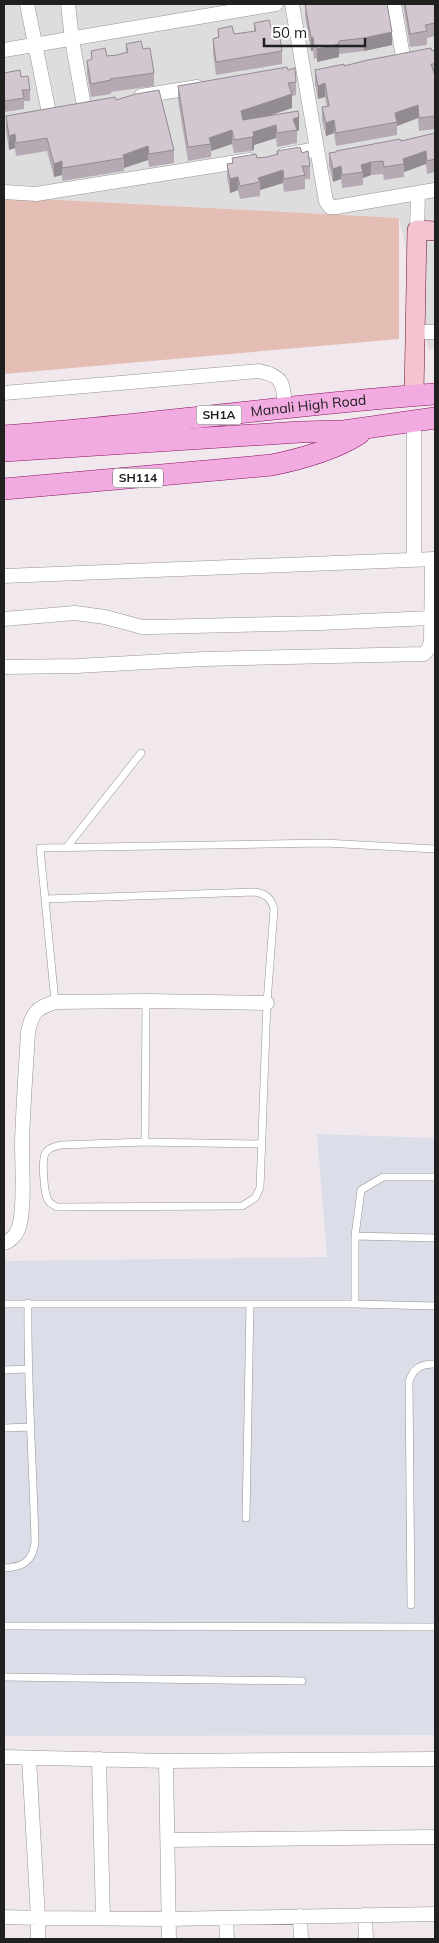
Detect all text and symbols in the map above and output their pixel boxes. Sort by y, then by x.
scale bar [264,15,365,47]
text: 50 m [272,23,307,42]
street label: Manali High Road [250,391,367,420]
road number: SH1A [196,406,242,424]
road number: SH114 [113,468,163,488]

